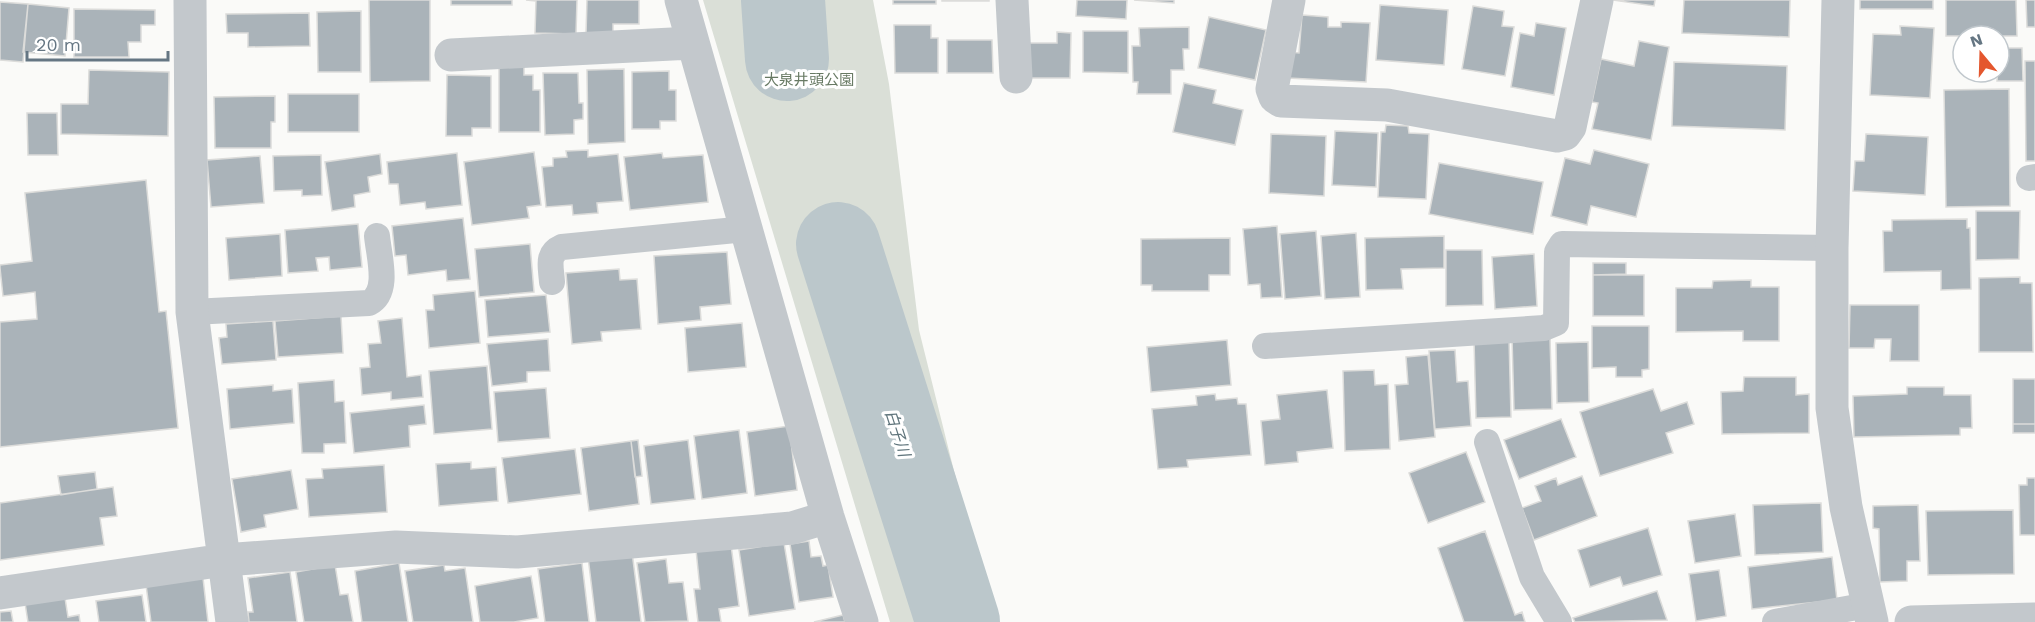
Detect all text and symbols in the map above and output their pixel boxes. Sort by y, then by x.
scale bar [27,24,168,62]
north arrow [1951,24,2011,84]
text: N [1968,29,1985,51]
text: 20 m [36,34,81,55]
park label: 大泉井頭公園 [764,71,854,89]
water label: 白子川 [881,407,915,461]

